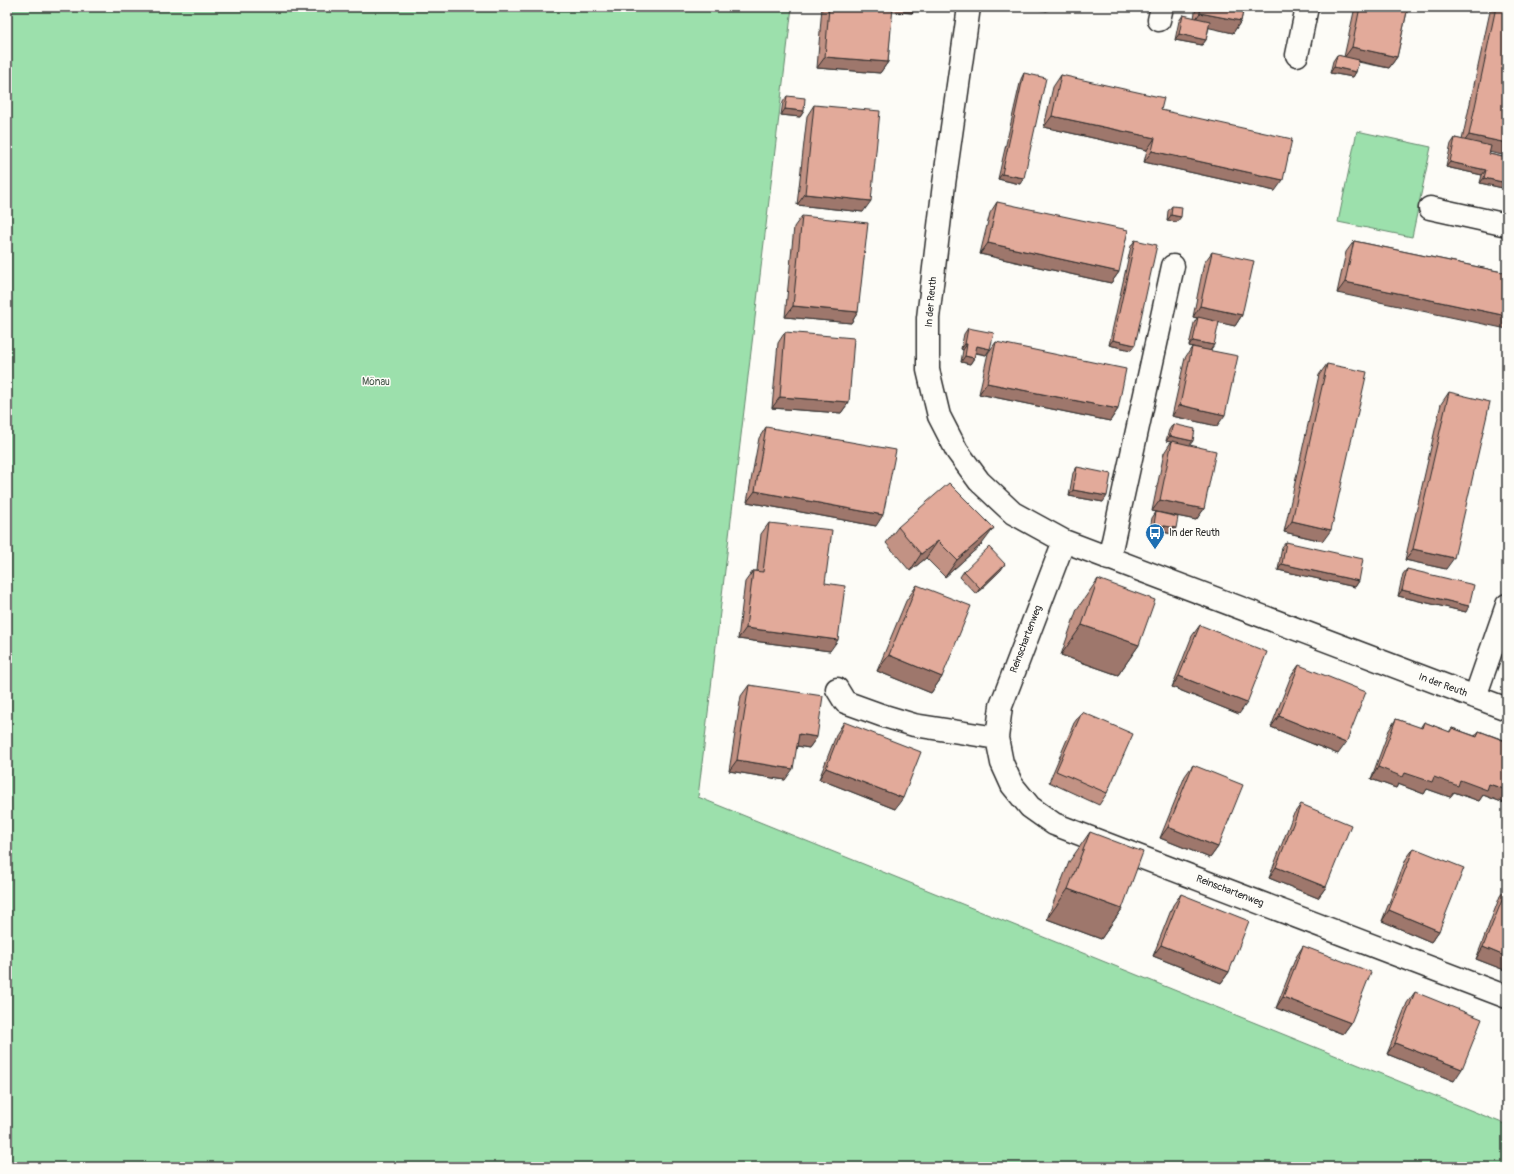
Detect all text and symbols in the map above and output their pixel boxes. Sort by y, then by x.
street label: In der Reuth [923,276,939,328]
park label: Mönau [362,376,390,388]
bus stop icon: In der Reuth [1144,522,1166,550]
place label: In der Reuth [1169,527,1220,539]
street label: Reinschartenweg [1008,603,1044,675]
street label: In der Reuth [1417,671,1469,699]
street label: Reinschartenweg [1194,873,1266,909]

